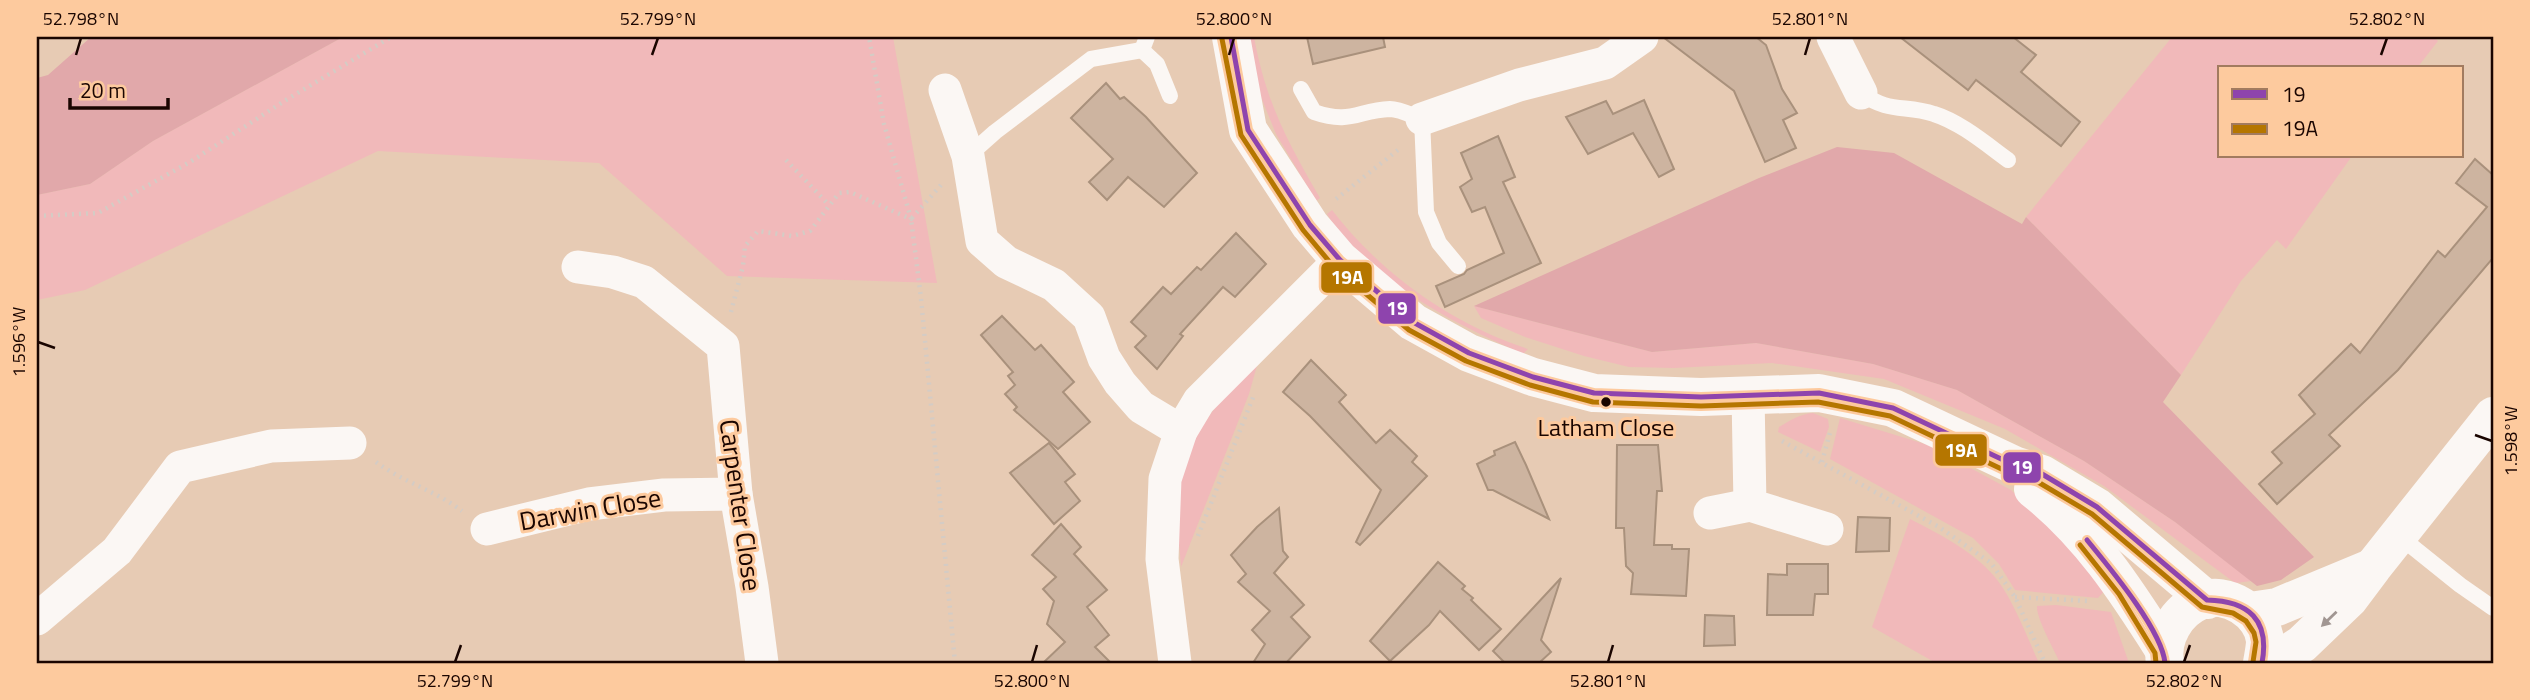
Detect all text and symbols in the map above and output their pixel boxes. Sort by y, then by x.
text: 52.798°N [43,5,119,32]
text: 52.799°N [620,5,696,32]
text: 52.800°N [1196,5,1272,32]
text: 52.801°N [1772,5,1848,32]
text: 52.802°N [2349,5,2425,32]
scale bar [70,66,168,110]
legend [2218,66,2464,158]
text: 20 m [80,74,126,106]
text: 19 [2282,78,2306,110]
text: 19A [2282,112,2319,144]
line badge: 19A [1320,261,1373,294]
text: 19A [1331,262,1364,291]
line badge: 19 [1377,292,1417,325]
text: 19 [1386,293,1408,322]
text: 1.596°W [5,307,32,377]
marker: Latham Close [1599,395,1613,409]
text: 1.598°W [2497,406,2524,476]
place label: Latham Close [1538,409,1674,445]
street label: Carpenter Close [710,417,772,593]
line badge: 19A [1934,433,1988,467]
text: 19A [1945,435,1978,464]
line badge: 19 [2002,451,2042,484]
text: 19 [2011,452,2033,481]
street label: Darwin Close [516,477,664,541]
one-way arrow [2321,610,2338,626]
text: 52.799°N [417,667,493,694]
text: 52.800°N [994,667,1070,694]
text: 52.801°N [1570,667,1646,694]
text: 52.802°N [2146,667,2222,694]

